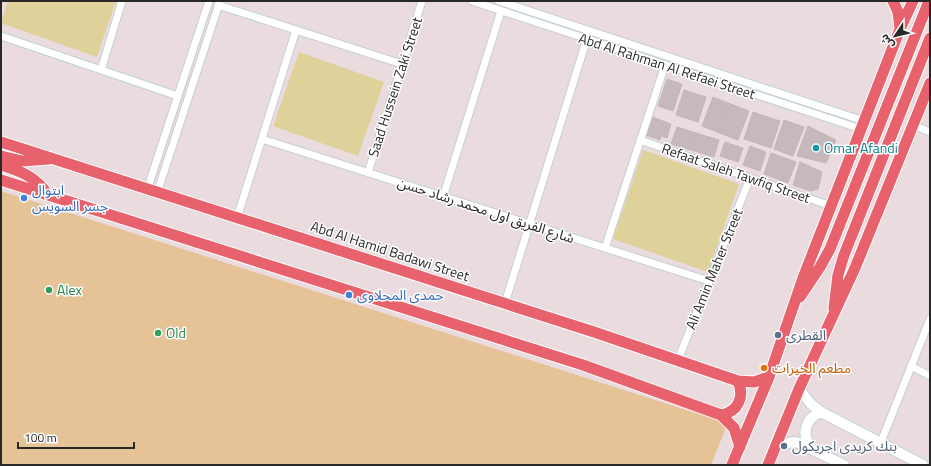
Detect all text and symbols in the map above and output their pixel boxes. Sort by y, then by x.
street label: Saad Hussein Zaki Street [362,14,427,160]
north arrow [875,16,915,56]
street label: Abd Al Rahman Al Refaei Street [576,27,758,104]
text: ش [876,31,898,53]
street label: Refaat Saleh Tawfiq Street [659,137,813,208]
place label: Omar Afandi [824,137,898,158]
marker: Omar Afandi [811,143,821,153]
street label: شارع الفريق اول محمد رشاد حسن [395,171,577,249]
place label: ابتوال جسر السويس [32,179,108,216]
marker: ابتوال جسر السويس [19,193,29,203]
street label: Ali Amin Maher Street [680,205,747,332]
street label: Abd Al Hamid Badawi Street [308,215,472,286]
place label: Alex [57,279,83,300]
place label: حمدى المحلاوى [357,284,444,305]
marker: Alex [44,285,54,295]
marker: حمدى المحلاوى [344,290,354,300]
place label: Old [166,322,186,343]
place label: القطرى [786,324,826,345]
marker: Old [153,328,163,338]
marker: القطرى [773,330,783,340]
place label: مطعم الخيرات [772,357,851,379]
marker: مطعم الخيرات [759,363,769,373]
scale bar [18,424,134,450]
text: 100 m [24,428,57,447]
place label: بنك كريدى اجريكول [792,435,897,456]
marker: بنك كريدى اجريكول [779,441,789,451]

